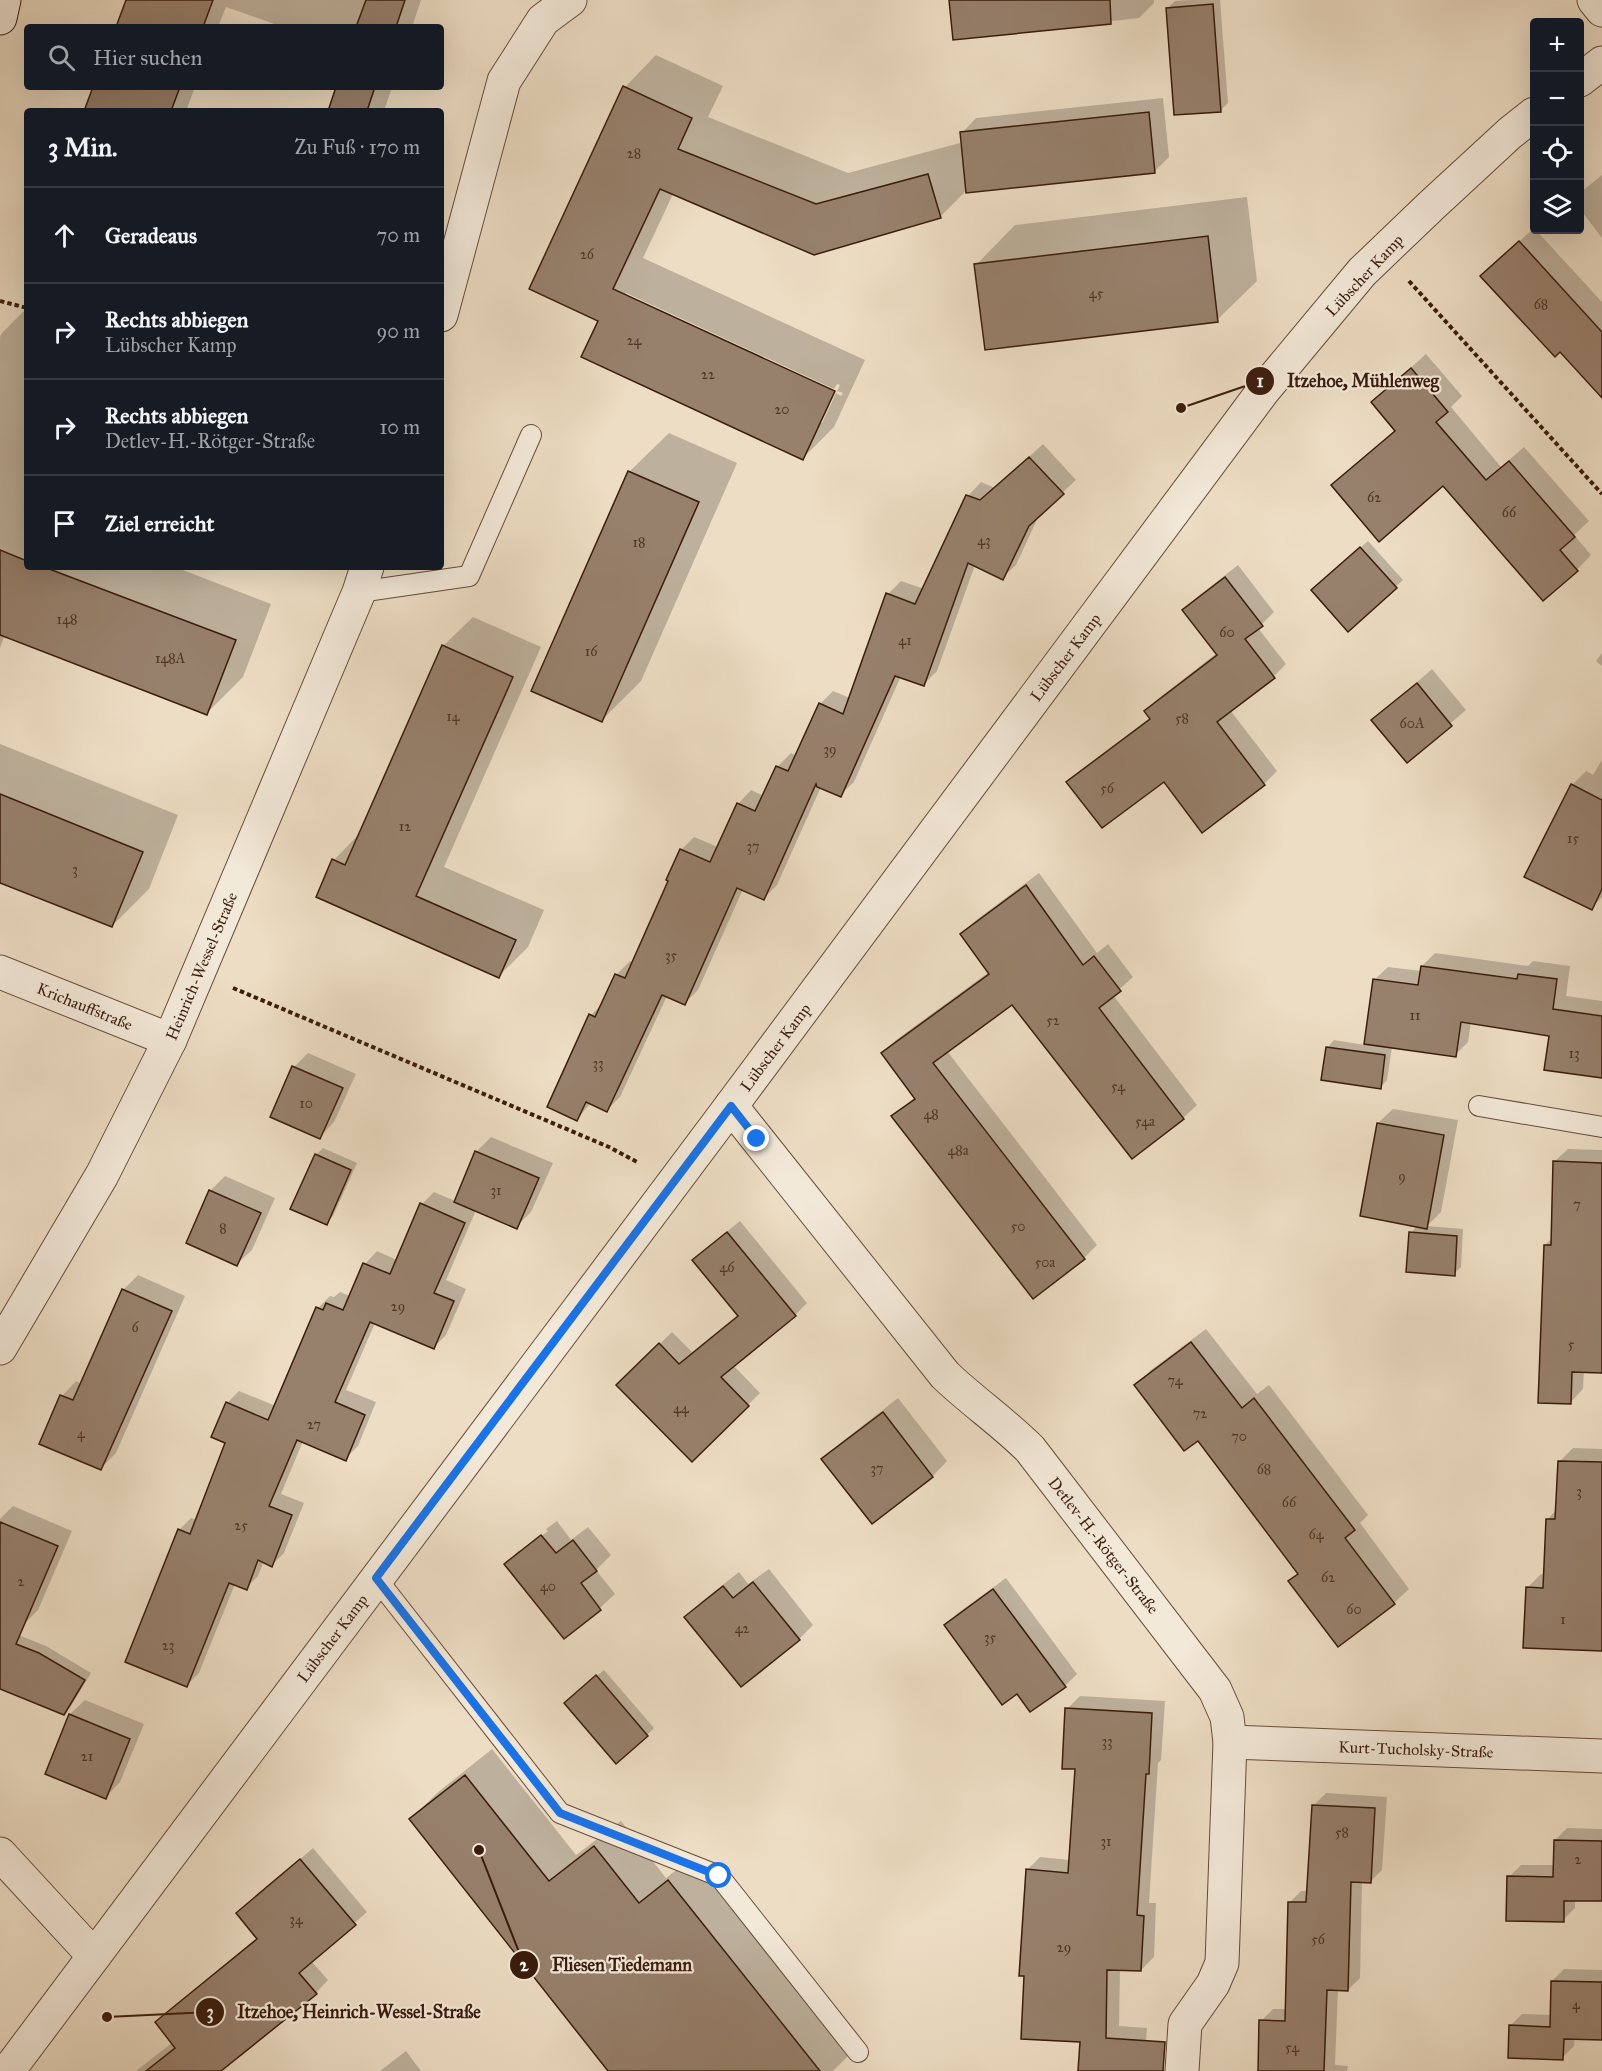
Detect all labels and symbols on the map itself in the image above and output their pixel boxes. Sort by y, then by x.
house number: 28 [627,145,641,162]
street label: Lübscher Kamp [1322,230,1407,320]
house number: 26 [580,246,595,263]
house number: 45 [1089,285,1104,302]
house number: 68 [1534,296,1548,313]
house number: 24 [627,332,643,349]
callout: Itzehoe, Mühlenweg [1245,363,1450,399]
house number: 22 [701,366,715,383]
text: 1 [1256,370,1264,392]
text: Itzehoe, Mühlenweg [1287,370,1440,393]
house number: 20 [774,401,790,418]
house number: 62 [1367,489,1381,506]
house number: 66 [1502,504,1517,521]
house number: 43 [977,532,991,549]
house number: 18 [633,534,645,551]
street label: Lübscher Kamp [1026,610,1105,705]
house number: 148 [57,611,77,628]
house number: 60 [1219,624,1235,641]
house number: 41 [898,632,912,649]
house number: 16 [585,643,598,660]
house number: 148A [155,650,186,667]
house number: 14 [446,708,461,725]
house number: 58 [1175,710,1189,727]
house number: 60A [1400,715,1425,732]
house number: 39 [823,741,837,758]
house number: 56 [1100,780,1115,797]
house number: 12 [399,818,411,835]
house number: 15 [1567,830,1579,847]
house number: 37 [746,838,760,855]
house number: 3 [72,861,78,878]
street label: Heinrich-Wessel-Straße [162,889,241,1043]
house number: 35 [665,947,678,964]
street label: Krichauffstraße [34,979,136,1034]
street label: Lübscher Kamp [736,1000,815,1095]
house number: 11 [1409,1007,1421,1024]
house number: 52 [1046,1012,1060,1029]
house number: 13 [1568,1045,1580,1062]
house number: 33 [592,1055,604,1072]
house number: 54 [1111,1078,1126,1095]
house number: 10 [299,1095,313,1112]
house number: 48 [923,1106,939,1123]
house number: 54a [1135,1113,1155,1130]
route end [743,1125,769,1151]
house number: 48a [947,1142,969,1159]
house number: 9 [1398,1168,1406,1185]
house number: 31 [490,1182,502,1199]
house number: 7 [1573,1196,1581,1213]
house number: 50 [1011,1218,1025,1235]
house number: 8 [219,1220,227,1237]
house number: 50a [1035,1254,1055,1271]
house number: 46 [720,1259,735,1276]
house number: 29 [391,1298,405,1315]
house number: 6 [131,1319,139,1336]
house number: 5 [1568,1336,1575,1353]
house number: 74 [1168,1372,1184,1389]
house number: 44 [673,1400,690,1417]
house number: 72 [1193,1405,1207,1422]
house number: 27 [307,1416,321,1433]
house number: 4 [77,1425,86,1442]
house number: 70 [1231,1428,1247,1445]
house number: 37 [870,1460,884,1477]
house number: 68 [1257,1461,1271,1478]
street label: Detlev-H.-Rötger-Straße [1044,1473,1163,1618]
house number: 3 [1576,1483,1582,1500]
house number: 66 [1282,1494,1297,1511]
house number: 25 [234,1517,248,1534]
house number: 64 [1309,1526,1325,1543]
house number: 62 [1321,1569,1335,1586]
house number: 2 [18,1573,25,1590]
house number: 40 [540,1578,556,1595]
street label: Lübscher Kamp [293,1591,372,1686]
house number: 60 [1346,1601,1362,1618]
house number: 1 [1560,1611,1566,1628]
house number: 42 [735,1620,749,1637]
house number: 35 [984,1629,997,1646]
house number: 23 [162,1637,174,1654]
house number: 33 [1101,1733,1113,1750]
street label: Kurt-Tucholsky-Straße [1338,1737,1494,1762]
house number: 21 [81,1748,94,1765]
house number: 58 [1335,1824,1349,1841]
house number: 31 [1100,1833,1112,1850]
house number: 2 [1575,1851,1582,1868]
route start [705,1862,731,1888]
house number: 34 [289,1911,304,1928]
house number: 56 [1311,1931,1326,1948]
house number: 29 [1057,1939,1071,1956]
callout: Fliesen Tiedemann [509,1947,704,1983]
text: 2 [520,1954,530,1976]
text: Fliesen Tiedemann [552,1954,692,1976]
callout: Itzehoe, Heinrich-Wessel-Straße [195,1994,492,2030]
house number: 4 [1572,1996,1581,2013]
text: 3 [206,2001,214,2024]
text: Itzehoe, Heinrich-Wessel-Straße [237,2001,481,2023]
house number: 54 [1285,2039,1300,2056]

